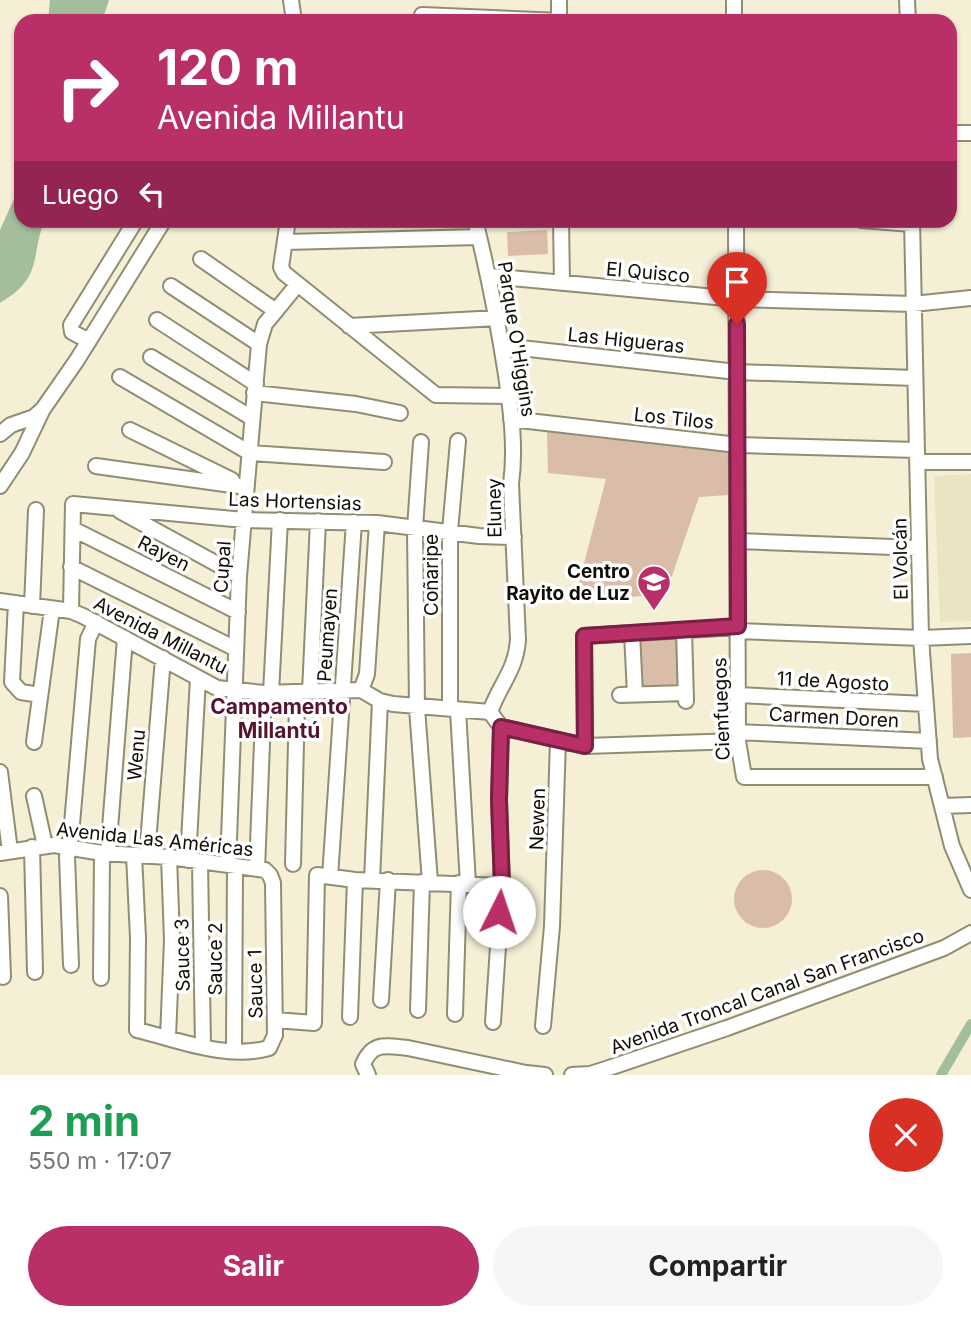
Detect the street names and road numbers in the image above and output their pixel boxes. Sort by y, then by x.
street label: El Quisco [605,257,691,288]
street label: Parque O'Higgins [493,260,540,418]
street label: Las Higueras [566,323,685,358]
street label: Los Tilos [633,403,715,434]
street label: Eluney [482,478,507,538]
street label: Las Hortensias [228,488,362,515]
street label: El Volcán [888,518,913,600]
street label: Rayen [134,531,194,576]
street label: Coñaripe [420,534,443,616]
street label: Cupal [209,540,236,594]
street label: Peumayen [313,587,342,683]
street label: Avenida Millantu [90,592,231,679]
street label: Cienfuegos [708,657,735,761]
street label: 11 de Agosto [776,667,890,696]
street label: Carmen Doren [768,703,900,732]
street label: Wenu [123,728,150,782]
street label: Newen [525,787,550,851]
street label: Avenida Las Américas [55,818,255,861]
street label: Sauce 3 [170,918,195,992]
street label: Sauce 2 [204,923,227,995]
street label: Avenida Troncal Canal San Francisco [607,924,927,1059]
street label: Sauce 1 [243,949,268,1019]

